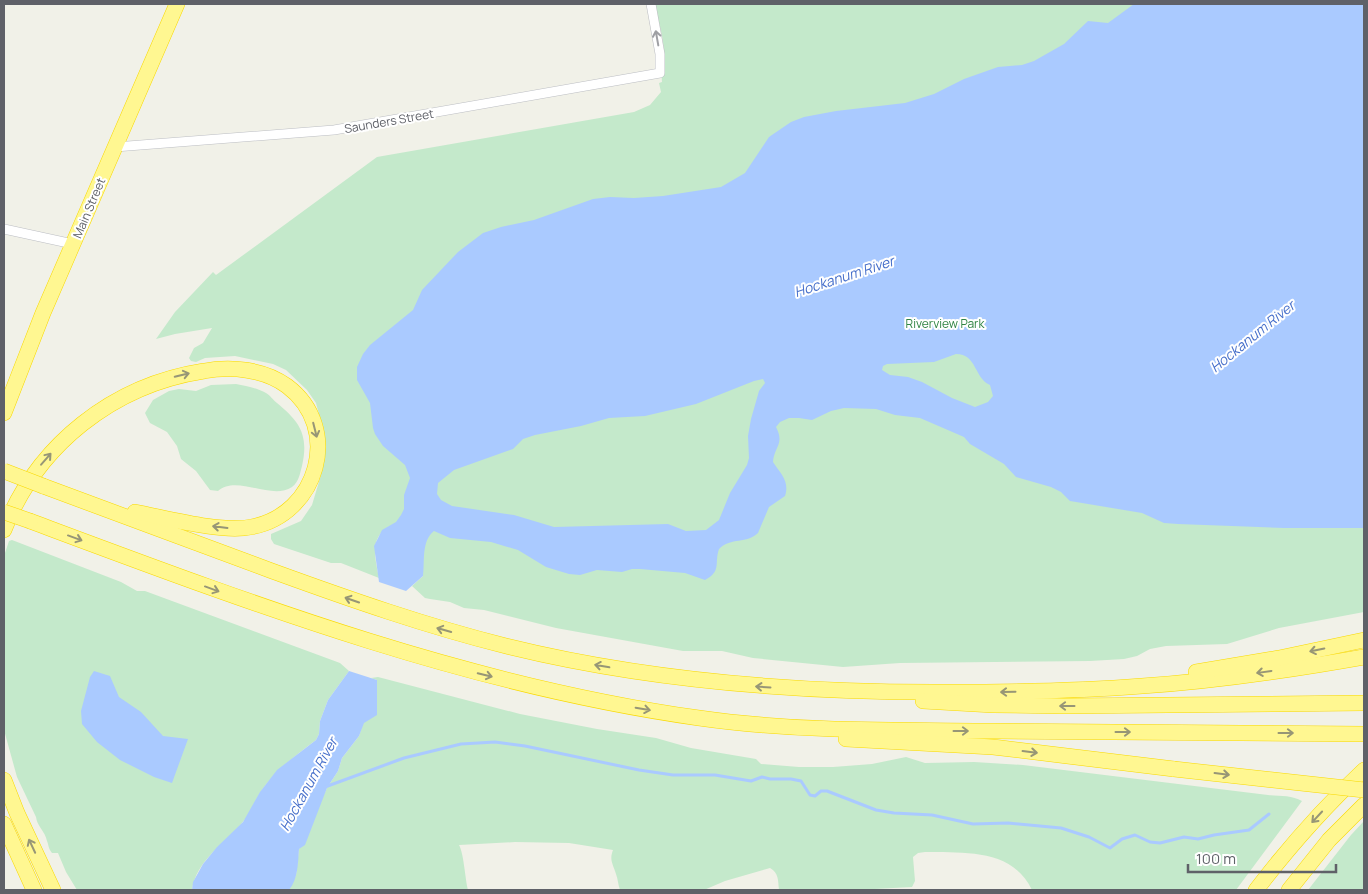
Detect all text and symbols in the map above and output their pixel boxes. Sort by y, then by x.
one-way arrow [652,30,662,46]
street label: Saunders Street [343,105,435,137]
street label: Main Street [69,175,109,241]
water label: Hockanum River [792,250,898,301]
water label: Hockanum River [1206,295,1300,376]
park label: Riverview Park [906,315,985,332]
one-way arrow [174,370,190,379]
one-way arrow [311,422,320,438]
one-way arrow [41,452,52,465]
one-way arrow [212,522,228,532]
one-way arrow [67,534,83,543]
one-way arrow [204,585,219,594]
one-way arrow [345,595,360,604]
one-way arrow [437,624,453,634]
one-way arrow [1309,646,1325,655]
one-way arrow [595,661,611,671]
one-way arrow [1257,668,1273,678]
one-way arrow [476,671,492,680]
one-way arrow [756,682,772,691]
one-way arrow [1000,687,1016,696]
one-way arrow [1059,701,1076,711]
one-way arrow [635,705,651,715]
one-way arrow [952,726,969,736]
one-way arrow [1115,727,1131,737]
one-way arrow [1278,728,1294,738]
water label: Hockanum River [275,732,342,834]
one-way arrow [1022,747,1038,757]
one-way arrow [1214,769,1230,779]
one-way arrow [1311,810,1323,823]
one-way arrow [27,839,37,854]
scale bar [1188,842,1336,874]
text: 100 m [1196,848,1236,869]

